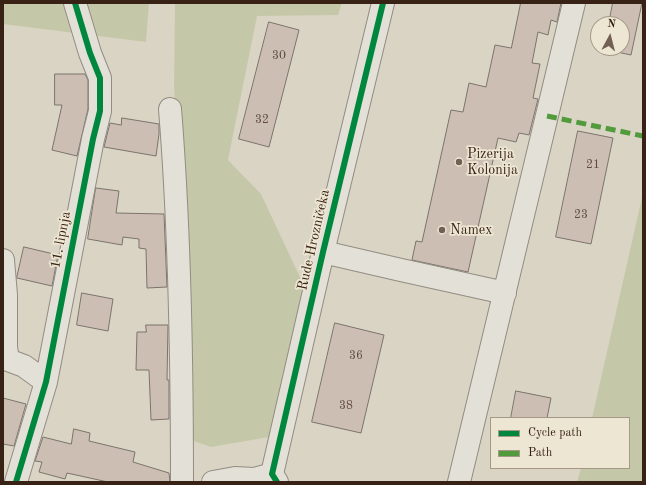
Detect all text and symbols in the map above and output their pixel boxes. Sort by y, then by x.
north arrow [590,16,630,56]
text: N [607,19,616,31]
house number: 30 [272,49,286,63]
house number: 32 [255,113,269,127]
place label: Pizerija Kolonija [467,146,518,178]
marker: Pizerija Kolonija [454,157,464,167]
house number: 21 [586,158,600,172]
street label: Rude Hrozničeka [294,188,334,292]
house number: 23 [574,208,588,222]
street label: 11. lipnja [47,210,75,270]
place label: Namex [450,222,493,238]
marker: Namex [437,225,447,235]
house number: 36 [349,349,363,363]
house number: 38 [339,399,353,413]
legend [490,417,630,469]
text: Cycle path [528,427,582,439]
text: Path [528,447,552,459]

